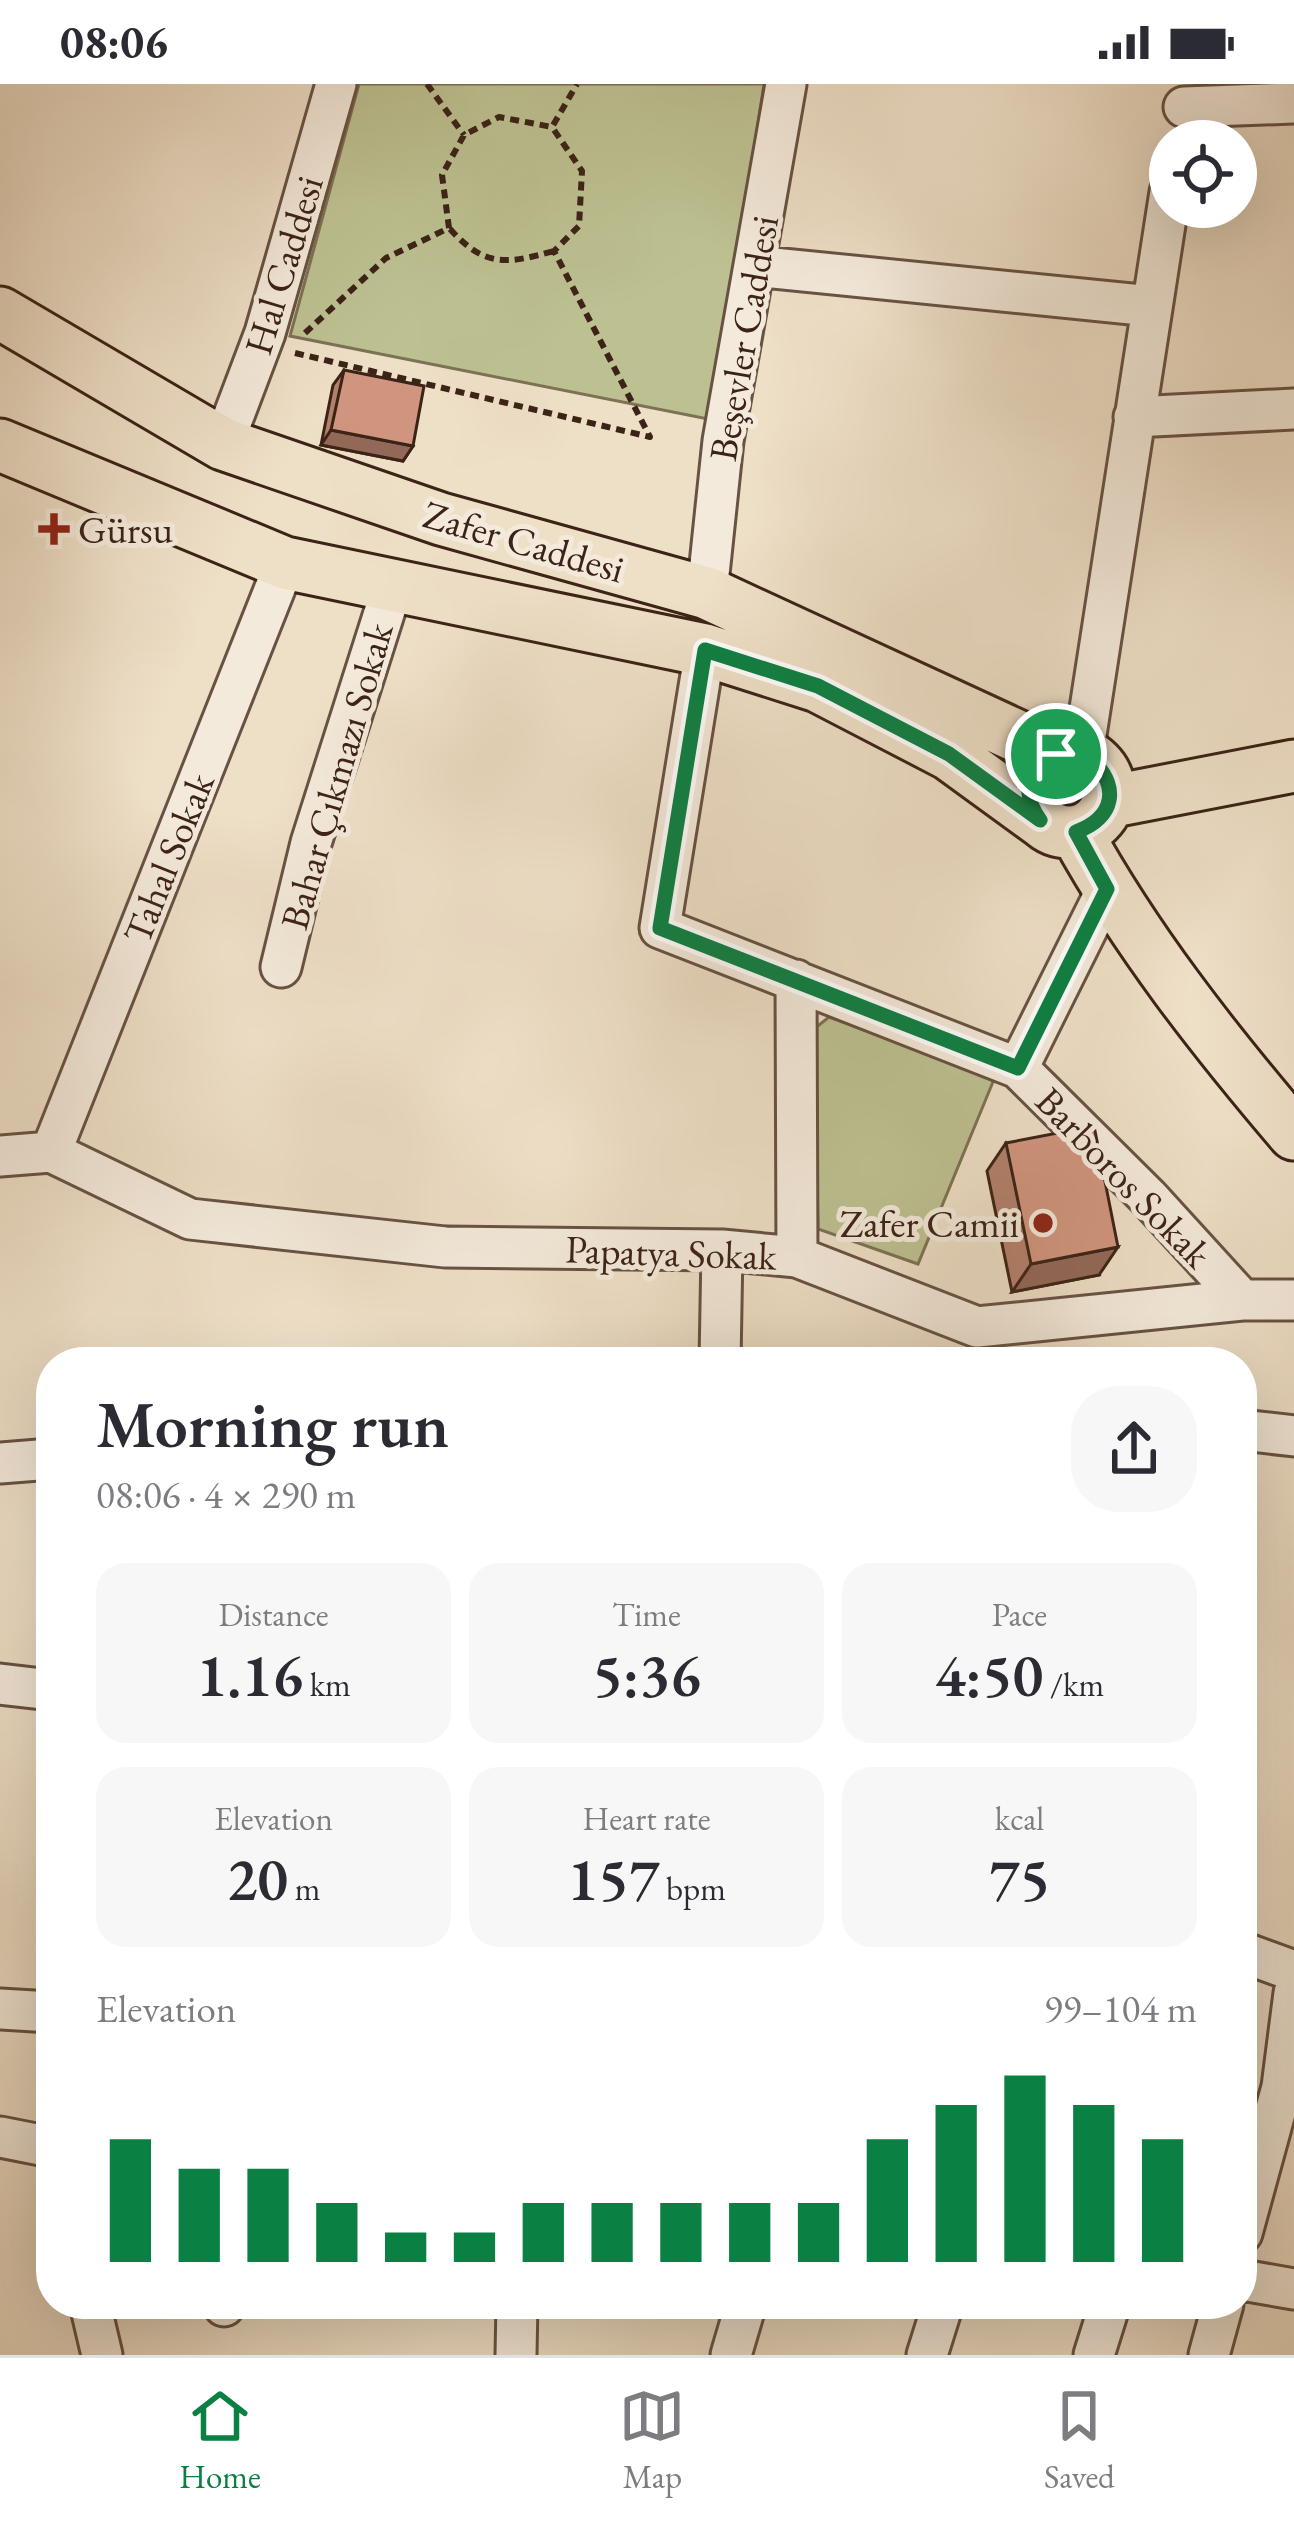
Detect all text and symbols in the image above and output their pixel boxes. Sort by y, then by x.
text: 08:06 [60,13,168,71]
map controls [1149,120,1257,228]
button: locate [1149,120,1257,228]
street label: Hal Caddesi [232,170,335,361]
street label: Beşevler Caddesi [697,211,790,465]
street label: Zafer Caddesi [418,488,630,594]
place label: Gürsu [78,504,174,555]
marker: Gürsu [41,516,67,542]
street label: Bahar Çıkmazı Sokak [268,616,405,935]
pin [1005,703,1107,805]
icon: arrive [1023,721,1089,787]
street label: Tahal Sokak [111,765,226,951]
street label: Barboros Sokak [1025,1076,1223,1279]
place label: Zafer Camii [840,1198,1019,1249]
marker: Zafer Camii [1030,1210,1056,1236]
street label: Papatya Sokak [565,1223,778,1282]
text: Morning run [96,1381,449,1467]
button: share [1071,1386,1197,1512]
text: 08:06 · 4 × 290 m [96,1469,356,1520]
text: Distance [218,1593,329,1636]
text: Time [612,1593,681,1636]
text: Pace [992,1593,1047,1636]
text: 1.16 [196,1636,303,1714]
text: 5:36 [592,1636,701,1714]
text: 4:50 [935,1636,1043,1714]
text: km [303,1663,351,1706]
text: /km [1043,1663,1104,1706]
text: Elevation [214,1797,333,1840]
text: Heart rate [582,1797,711,1840]
text: kcal [995,1797,1044,1840]
text: 20 [227,1840,288,1918]
text: 157 [567,1840,659,1918]
text: 75 [989,1840,1050,1918]
text: m [288,1867,320,1910]
text: bpm [659,1867,726,1910]
text: Elevation [96,1983,236,2034]
text: 99–104 m [1044,1983,1197,2034]
tab: Home [179,2383,261,2498]
tab: Map [619,2383,685,2498]
tab: Saved [1044,2383,1115,2498]

